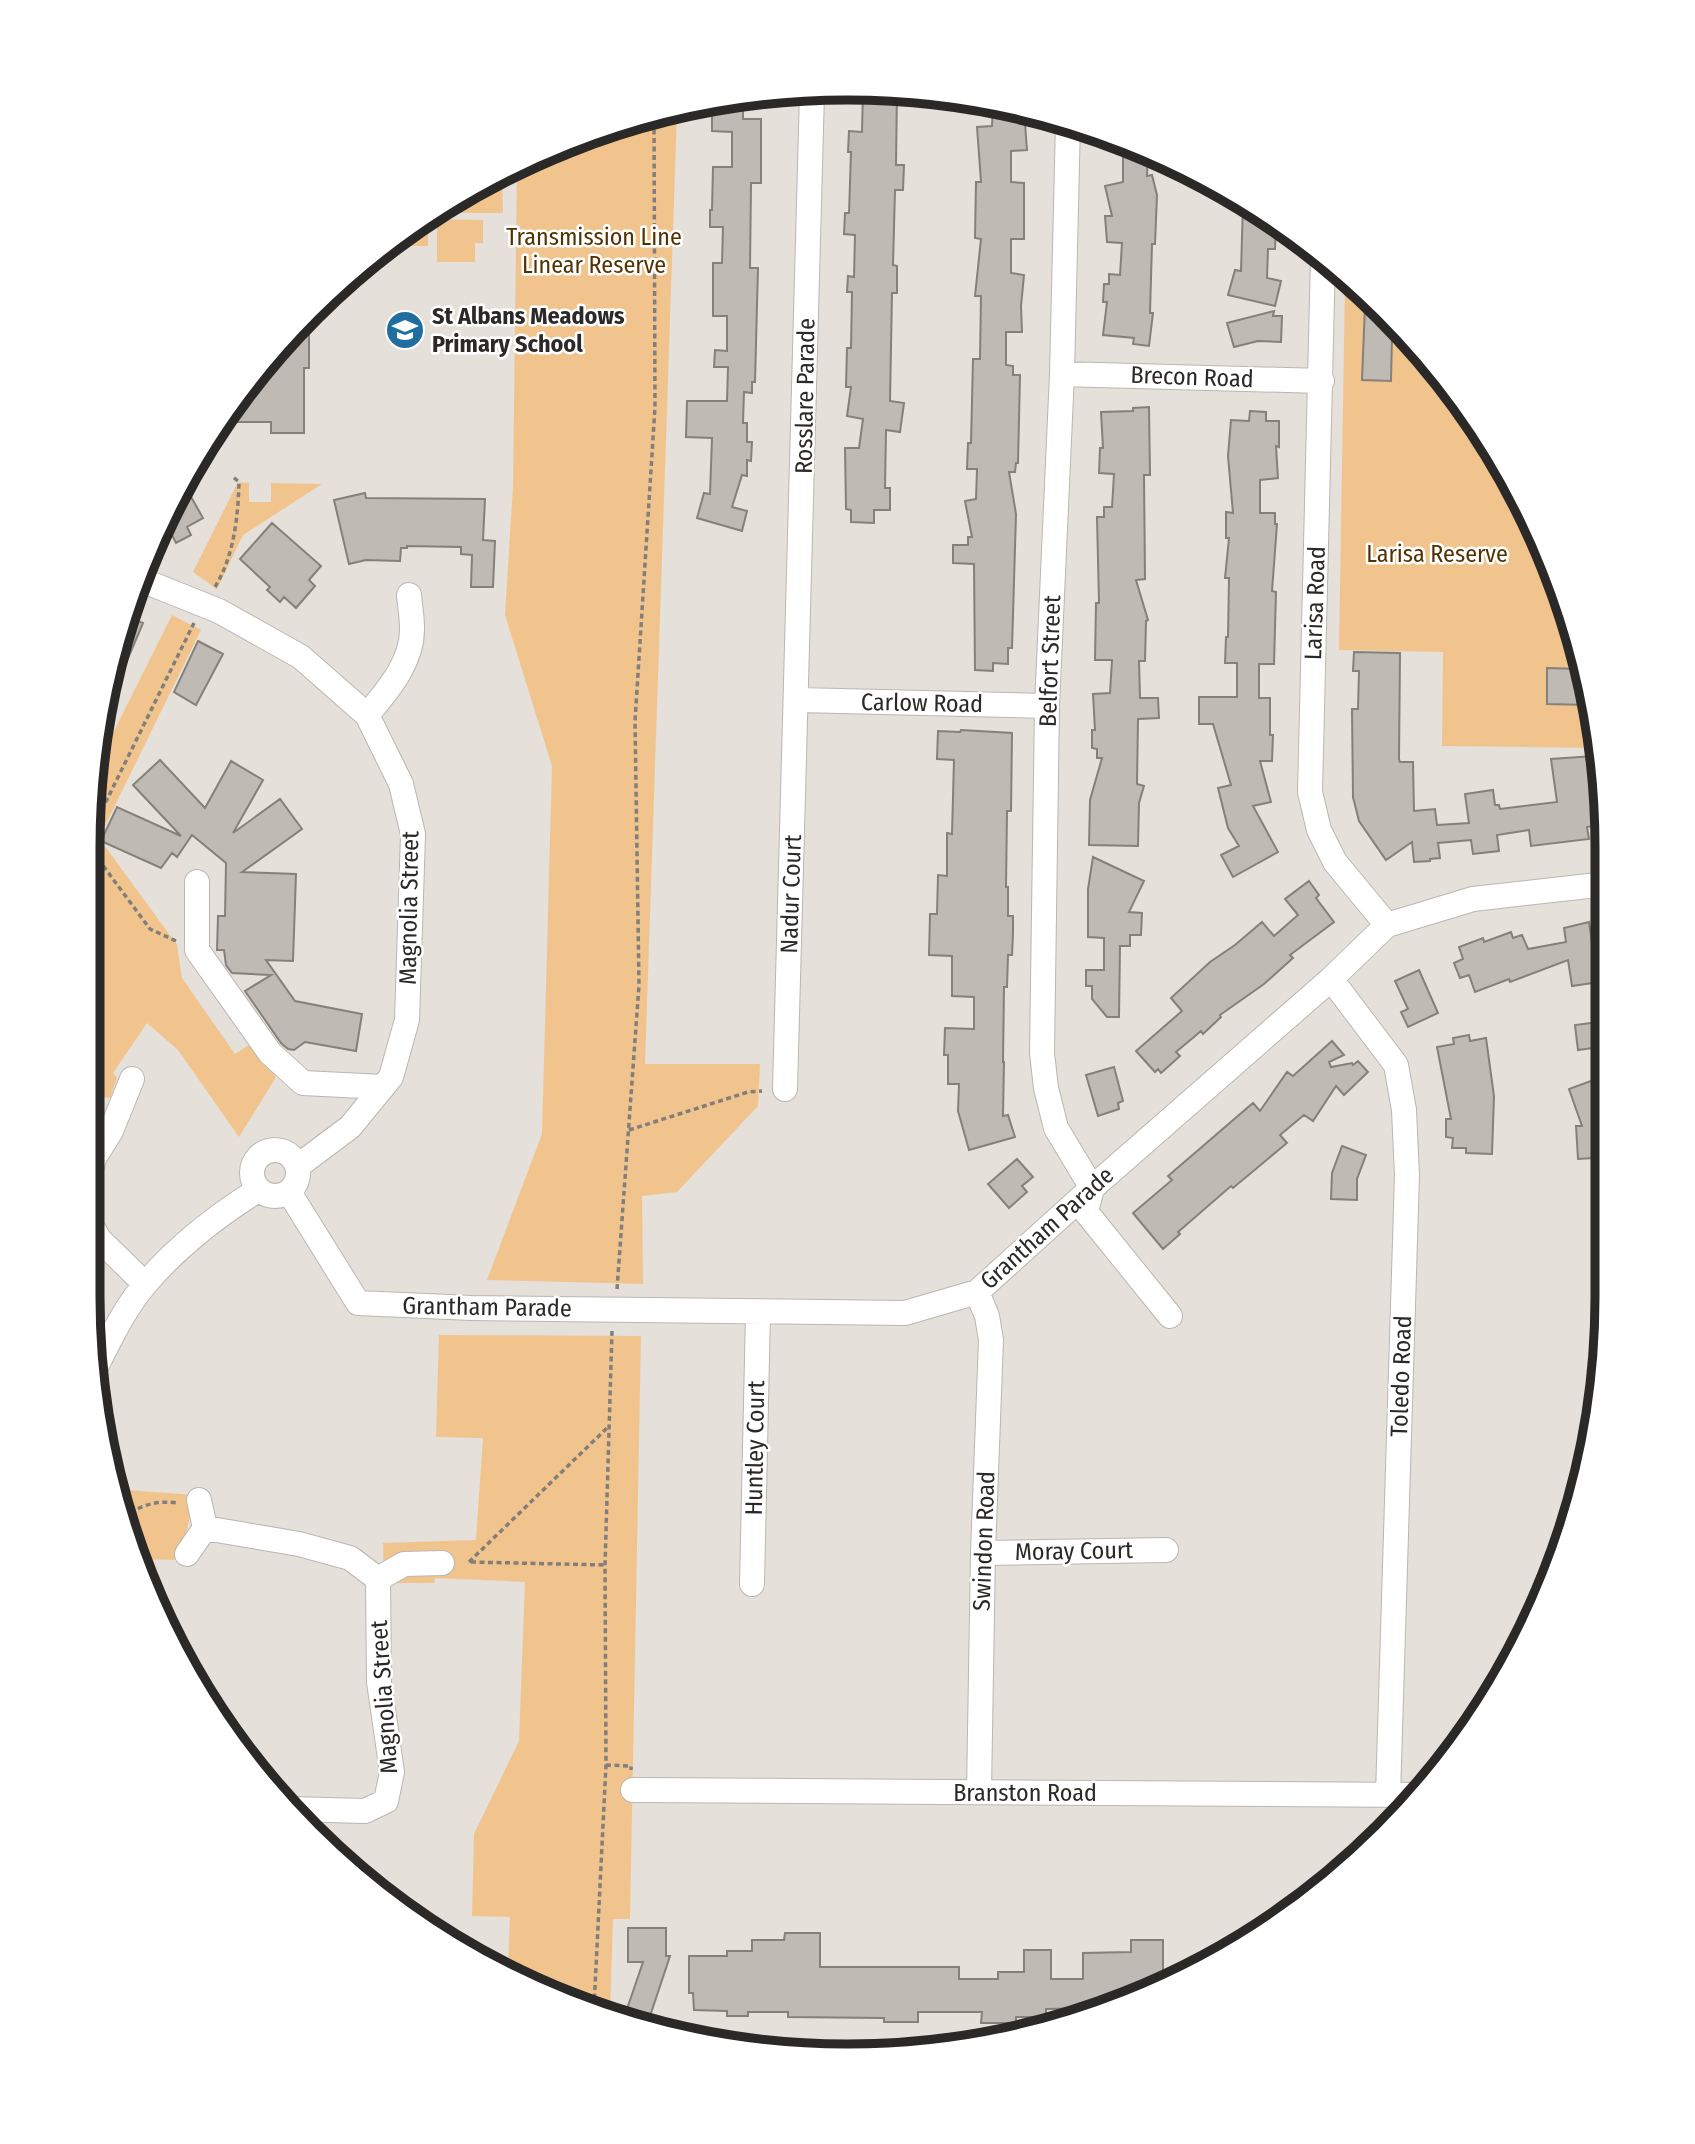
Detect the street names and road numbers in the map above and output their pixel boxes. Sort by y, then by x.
street label: Rosslare Parade [790,318,820,474]
street label: Brecon Road [1130,361,1254,393]
street label: Larisa Road [1299,546,1331,660]
street label: Belfort Street [1034,594,1066,727]
street label: Carlow Road [861,688,983,718]
street label: Magnolia Street [394,831,424,985]
street label: Nadur Court [775,834,807,954]
street label: Grantham Parade [975,1161,1119,1295]
street label: Grantham Parade [402,1292,572,1322]
street label: Toledo Road [1385,1315,1417,1437]
street label: Huntley Court [740,1380,770,1516]
street label: Swindon Road [968,1471,1000,1611]
street label: Moray Court [1015,1536,1133,1566]
street label: Magnolia Street [365,1619,403,1775]
street label: Branston Road [953,1779,1097,1807]

